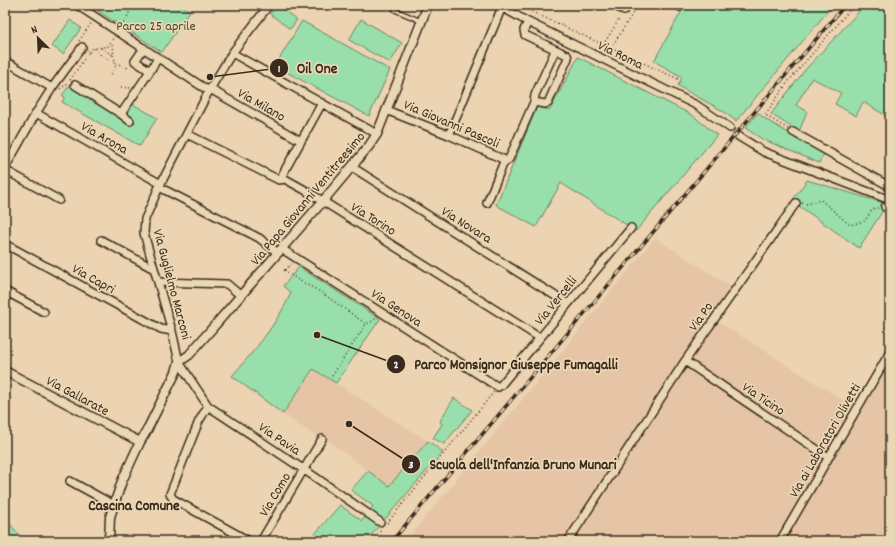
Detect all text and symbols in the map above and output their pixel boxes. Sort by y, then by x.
park label: Parco 25 aprile [116,17,196,37]
north arrow [18,18,58,58]
text: N [29,22,41,39]
street label: Via Roma [594,36,647,76]
callout: Oil One [269,54,346,81]
text: Oil One [297,59,338,81]
text: 1 [278,61,281,78]
street label: Via Milano [233,84,289,128]
street label: Via Giovanni Pascoli [400,96,503,154]
street label: Via Arona [77,117,132,160]
street label: Via Papa Giovanni Ventitreesimo [246,128,371,271]
street label: Via Torino [346,198,399,241]
street label: Via Novara [437,202,496,249]
street label: Via Guglielmo Marconi [147,227,196,342]
street label: Via Capri [68,260,119,300]
street label: Via Vercelli [530,272,583,330]
street label: Via Genova [366,285,426,333]
street label: Via Po [684,298,719,336]
callout: Parco Monsignor Giuseppe Fumagalli [386,350,626,377]
text: Parco Monsignor Giuseppe Fumagalli [414,355,618,377]
text: 2 [393,357,399,374]
street label: Via Gallarate [42,372,112,422]
street label: Via Ticino [737,378,788,421]
street label: Via ai Laboratori Olivetti [785,380,867,502]
street label: Via Pavia [254,418,304,461]
callout: Scuola dell'Infanzia Bruno Munari [401,450,624,477]
text: Scuola dell'Infanzia Bruno Munari [429,455,617,477]
text: 3 [408,457,414,474]
street label: Via Como [255,469,297,521]
district label: Cascina Comune [88,496,180,518]

